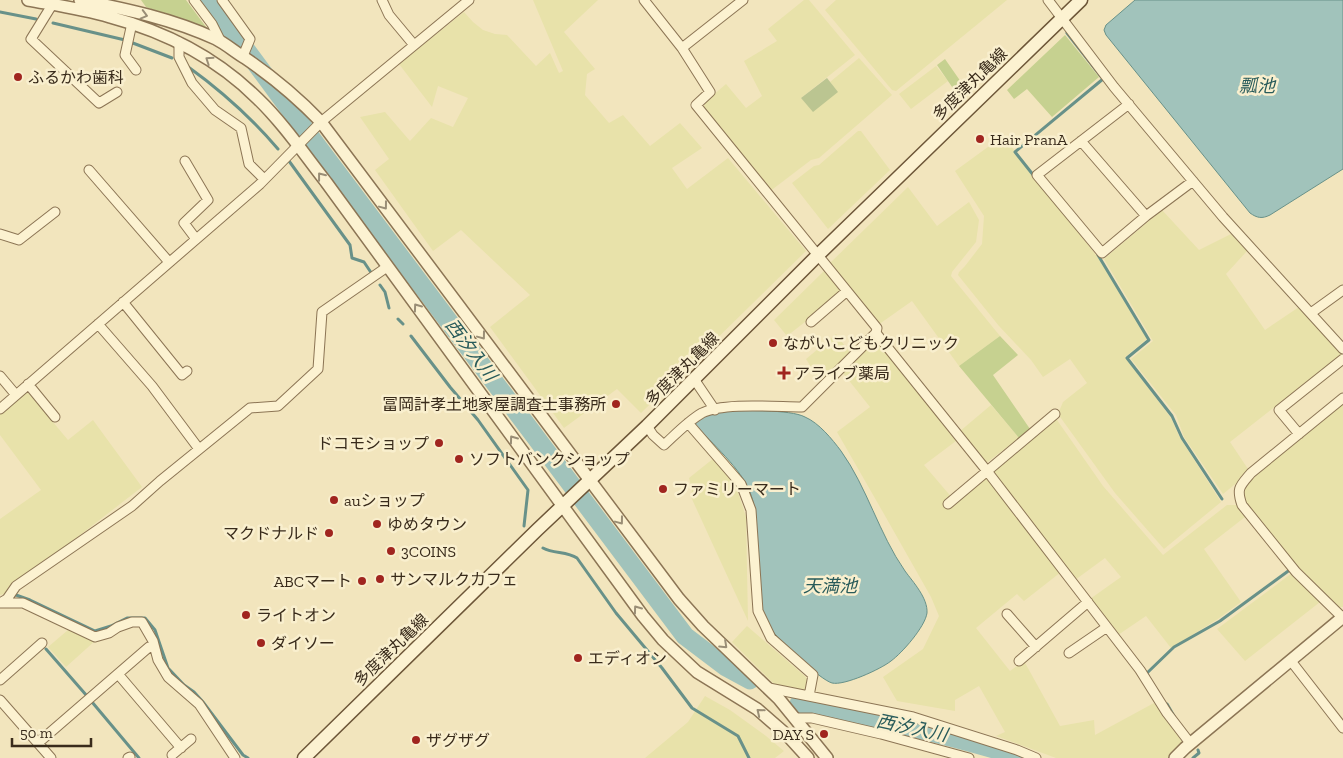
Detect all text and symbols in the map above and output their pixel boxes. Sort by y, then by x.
one-way arrow [140,9,149,20]
street label: 多度津丸亀線 [929,44,1011,124]
one-way arrow [206,57,215,66]
place label: ふるかわ歯科 [28,68,124,87]
marker: ふるかわ歯科 [12,71,24,83]
water label: 瓢池 [1239,75,1277,97]
place label: Hair PranA [990,130,1068,149]
marker: Hair PranA [974,133,986,145]
one-way arrow [319,173,327,182]
one-way arrow [378,200,387,210]
one-way arrow [414,304,423,313]
water label: 西汐入川 [441,315,503,387]
street label: 多度津丸亀線 [641,328,723,410]
one-way arrow [476,330,484,339]
place label: ながいこどもクリニック [783,334,959,353]
marker: ながいこどもクリニック [767,337,779,349]
place label: アライブ薬局 [794,364,890,383]
marker: アライブ薬局 [778,367,790,379]
place label: 冨岡計孝土地家屋調査士事務所 [382,395,606,414]
marker: 冨岡計孝土地家屋調査士事務所 [610,398,622,410]
place label: ドコモショップ [317,434,429,453]
one-way arrow [510,436,518,445]
marker: ドコモショップ [433,437,445,449]
place label: ソフトバンクショップ [469,450,630,469]
marker: ソフトバンクショップ [453,453,465,465]
place label: ファミリーマート [673,480,801,499]
marker: ファミリーマート [657,483,669,495]
place label: auショップ [344,491,425,510]
marker: auショップ [328,494,340,506]
place label: ゆめタウン [387,515,467,534]
one-way arrow [614,515,622,524]
marker: ゆめタウン [371,518,383,530]
place label: マクドナルド [223,524,319,543]
marker: マクドナルド [323,527,335,539]
place label: 3COINS [401,542,456,561]
marker: 3COINS [385,545,397,557]
place label: サンマルクカフェ [390,570,518,589]
place label: ABCマート [274,572,352,591]
marker: サンマルクカフェ [374,573,386,585]
marker: ABCマート [356,575,368,587]
water label: 天満池 [803,575,859,597]
one-way arrow [634,605,643,615]
place label: ライトオン [256,606,336,625]
marker: ライトオン [240,609,252,621]
street label: 多度津丸亀線 [350,610,432,690]
place label: ダイソー [271,634,335,653]
marker: ダイソー [255,637,267,649]
one-way arrow [718,639,727,648]
place label: エディオン [588,649,667,668]
marker: エディオン [572,652,584,664]
one-way arrow [757,709,766,718]
water label: 西汐入川 [874,710,951,747]
scale bar [12,716,91,748]
text: 50 m [20,724,53,742]
place label: DAY S [773,725,814,744]
marker: DAY S [818,728,830,740]
place label: ザグザグ [426,731,490,750]
marker: ザグザグ [410,734,422,746]

